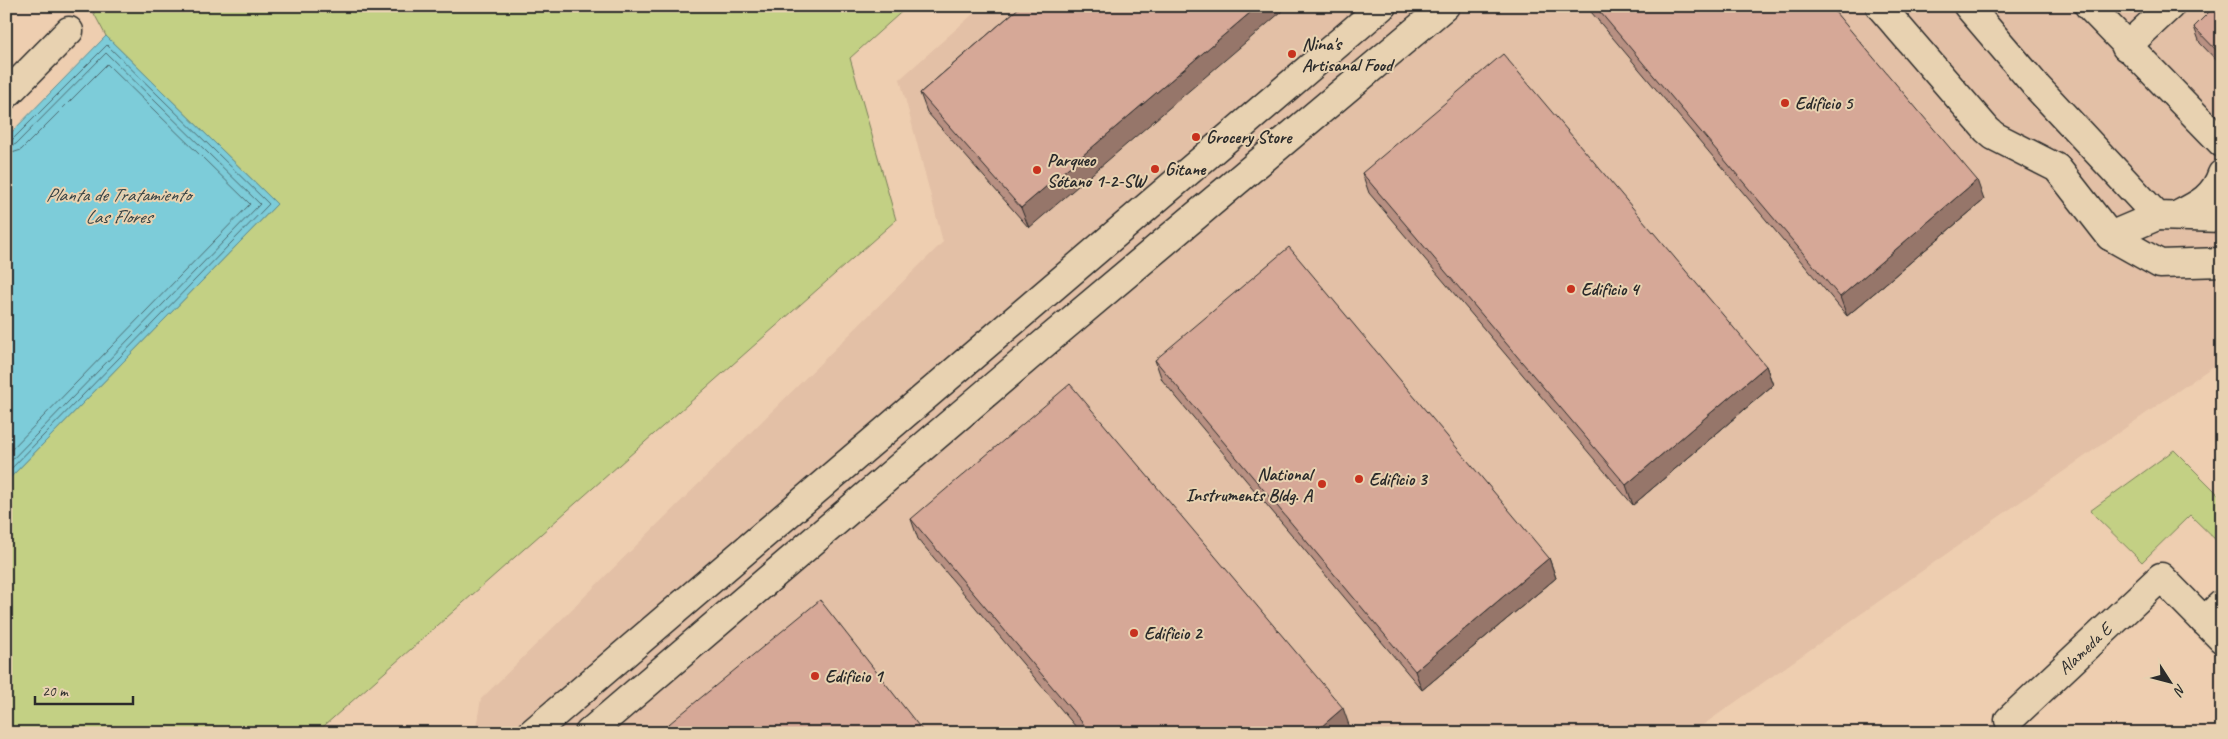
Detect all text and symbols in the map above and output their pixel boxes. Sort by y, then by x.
place label: Nina's Artisanal Food [1302,33,1395,76]
marker: Nina's Artisanal Food [1286,48,1298,60]
place label: Edificio 5 [1795,92,1855,114]
marker: Edificio 5 [1779,97,1791,109]
place label: Grocery Store [1206,126,1293,148]
marker: Grocery Store [1190,131,1202,143]
place label: Parqueo Sótano 1-2-SW [1047,149,1149,192]
place label: Gitane [1165,158,1207,180]
marker: Gitane [1149,163,1161,175]
marker: Parqueo Sótano 1-2-SW [1031,164,1043,176]
water label: Planta de Tratamiento Las Flores [46,183,194,229]
place label: Edificio 4 [1581,278,1641,300]
marker: Edificio 4 [1565,283,1577,295]
place label: National Instruments Bldg. A [1186,463,1316,506]
place label: Edificio 3 [1369,468,1429,490]
marker: Edificio 3 [1353,473,1365,485]
marker: National Instruments Bldg. A [1316,478,1328,490]
street label: Alameda E [2053,617,2118,679]
place label: Edificio 2 [1144,622,1204,644]
marker: Edificio 2 [1128,627,1140,639]
north arrow [2146,656,2196,706]
place label: Edificio 1 [825,665,885,687]
marker: Edificio 1 [809,670,821,682]
scale bar [35,674,132,706]
text: N [2169,681,2190,700]
text: 20 m [42,682,69,701]

